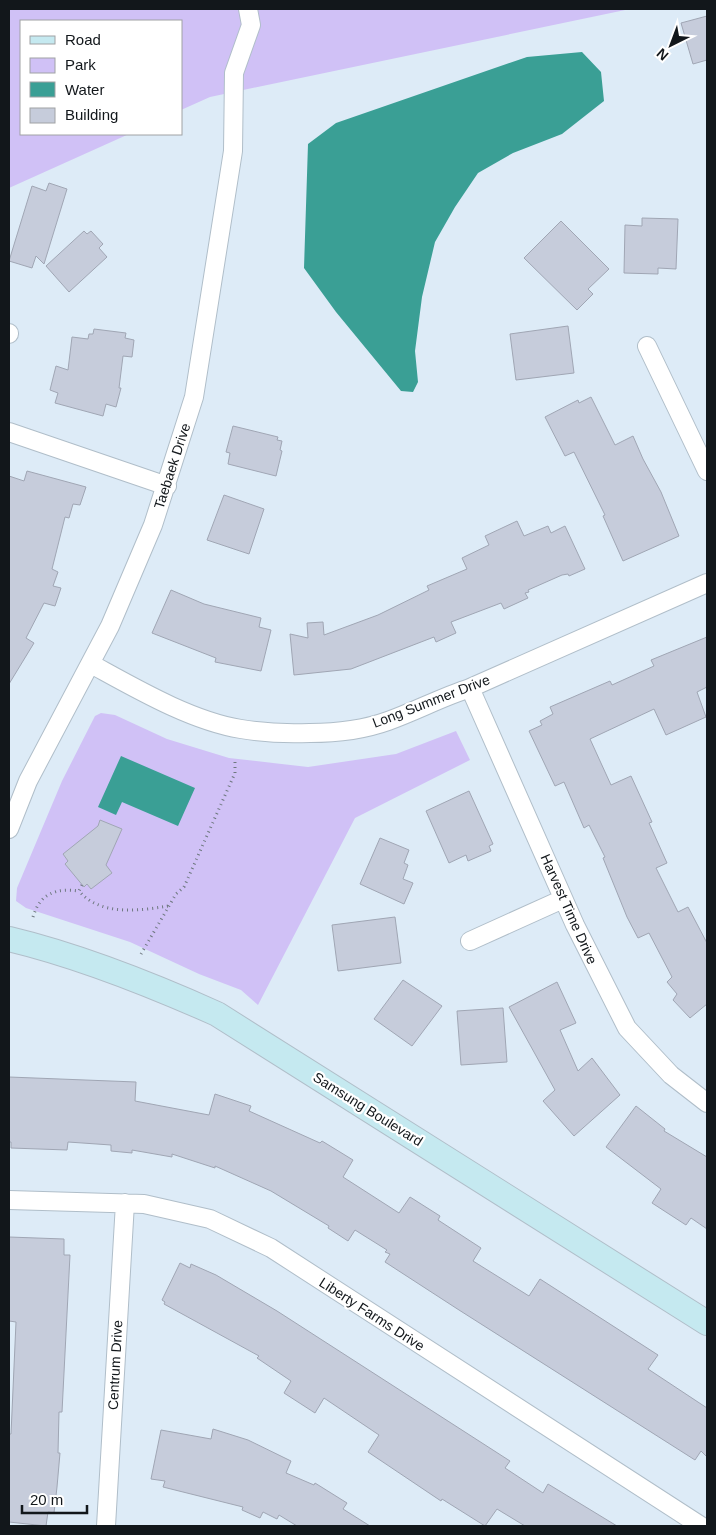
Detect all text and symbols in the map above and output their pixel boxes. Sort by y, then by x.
legend [20,20,182,135]
north arrow [646,20,696,70]
text: Road [65,31,101,48]
text: N [653,45,671,64]
text: Park [65,56,96,73]
text: Water [65,81,104,98]
text: Building [65,106,118,123]
street label: Taebaek Drive [151,421,193,511]
street label: Long Summer Drive [370,671,492,731]
street label: Harvest Time Drive [537,851,601,967]
street label: Samsung Boulevard [310,1069,426,1149]
street label: Liberty Farms Drive [316,1274,428,1354]
street label: Centrum Drive [105,1319,125,1410]
scale bar [22,1482,88,1514]
text: 20 m [30,1491,63,1508]

